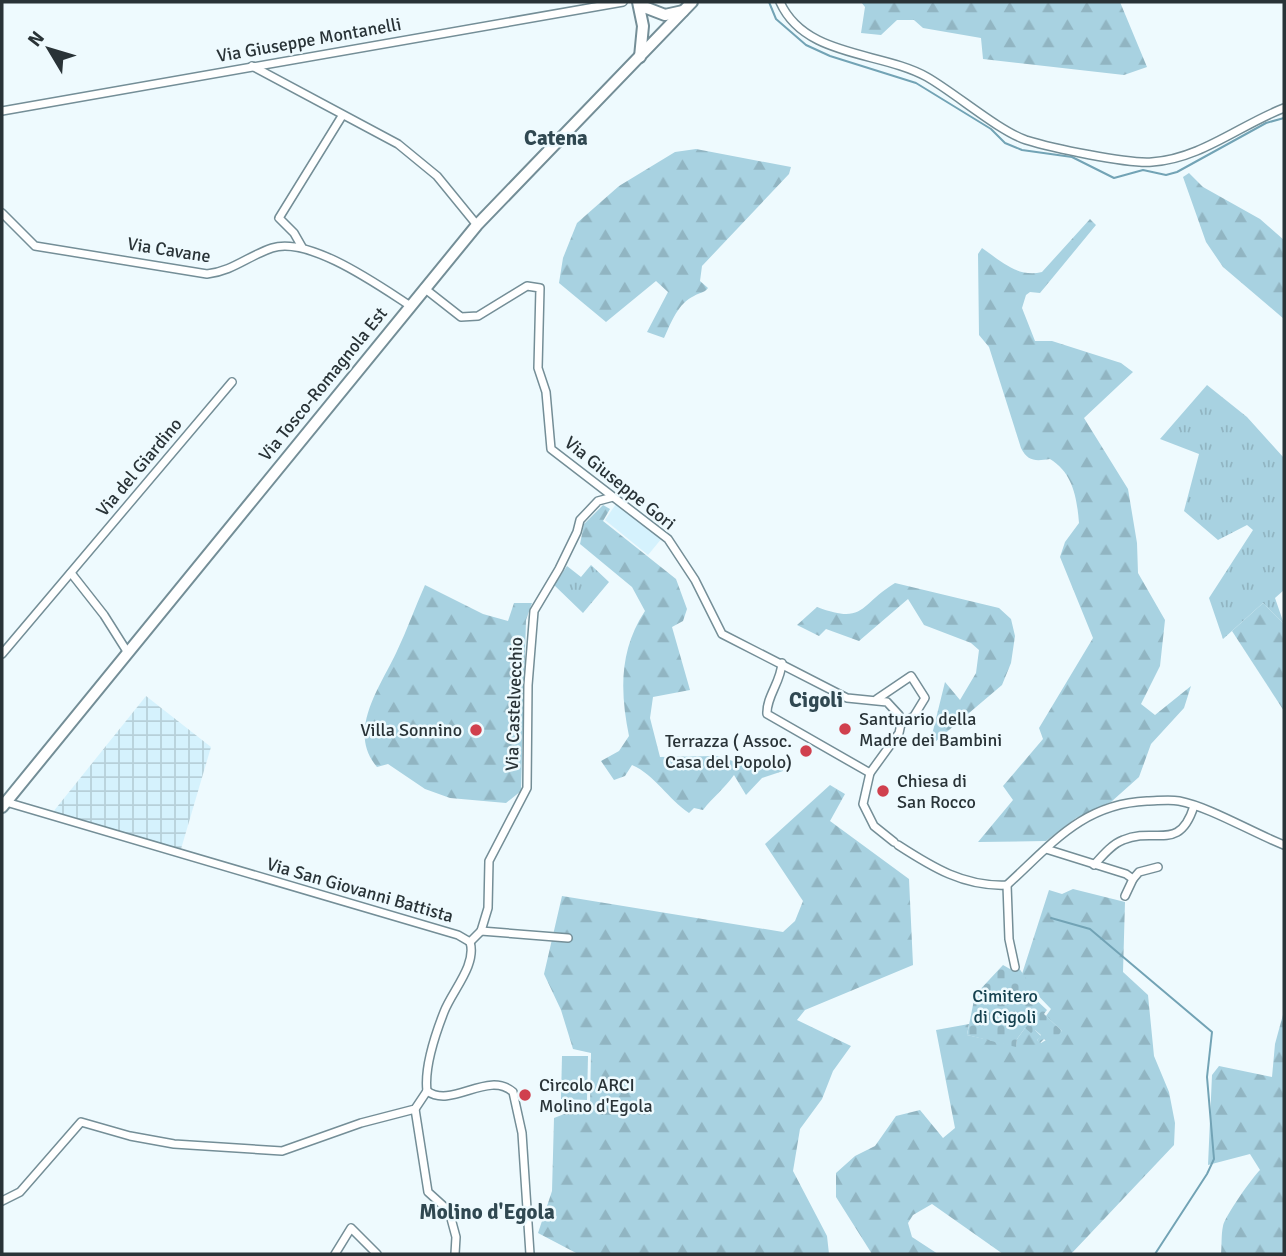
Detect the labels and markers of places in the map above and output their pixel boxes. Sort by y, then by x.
place label: Santuario della Madre dei Bambini [859,708,1002,751]
place label: Villa Sonnino [360,719,462,741]
marker: Santuario della Madre dei Bambini [837,721,853,737]
marker: Villa Sonnino [468,722,484,738]
place label: Terrazza ( Assoc. Casa del Popolo) [665,730,792,773]
marker: Terrazza ( Assoc. Casa del Popolo) [798,743,814,759]
place label: Chiesa di San Rocco [897,770,976,813]
marker: Chiesa di San Rocco [875,783,891,799]
place label: Circolo ARCI Molino d'Egola [539,1074,653,1117]
marker: Circolo ARCI Molino d'Egola [517,1087,533,1103]

